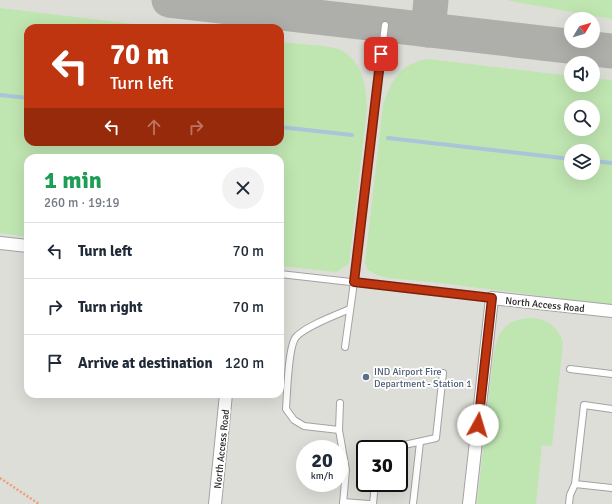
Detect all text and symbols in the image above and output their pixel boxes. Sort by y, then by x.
north arrow [564,12,600,48]
map controls [564,12,600,180]
pin [364,37,398,71]
text: 70 m [110,38,169,72]
icon: left [44,40,96,92]
icon: arrive [370,43,392,65]
button: sound [564,56,600,92]
text: Turn left [110,72,173,94]
button: search [564,100,600,136]
icon: left [101,116,123,138]
icon: ahead [143,116,165,138]
icon: right [185,116,207,138]
button: layers [564,144,600,180]
text: 1 min [44,165,102,195]
button: close [222,167,264,209]
text: 260 m · 19:19 [44,195,120,211]
icon: left [44,240,66,262]
text: Turn left [78,242,132,260]
text: 70 m [233,242,264,260]
street label: North Access Road [505,295,585,315]
icon: right [44,296,66,318]
text: Turn right [78,298,143,316]
text: 70 m [233,298,264,316]
icon: arrive [44,352,66,374]
text: Arrive at destination [78,354,213,372]
text: 120 m [225,354,264,372]
place label: IND Airport Fire Department - Station 1 [374,366,472,390]
marker: IND Airport Fire Department - Station 1 [361,372,371,382]
position arrow [457,404,499,446]
street label: North Access Road [212,409,232,489]
speed limit sign: 30 [356,440,408,492]
text: 20 [311,448,333,473]
text: km/h [311,470,333,482]

